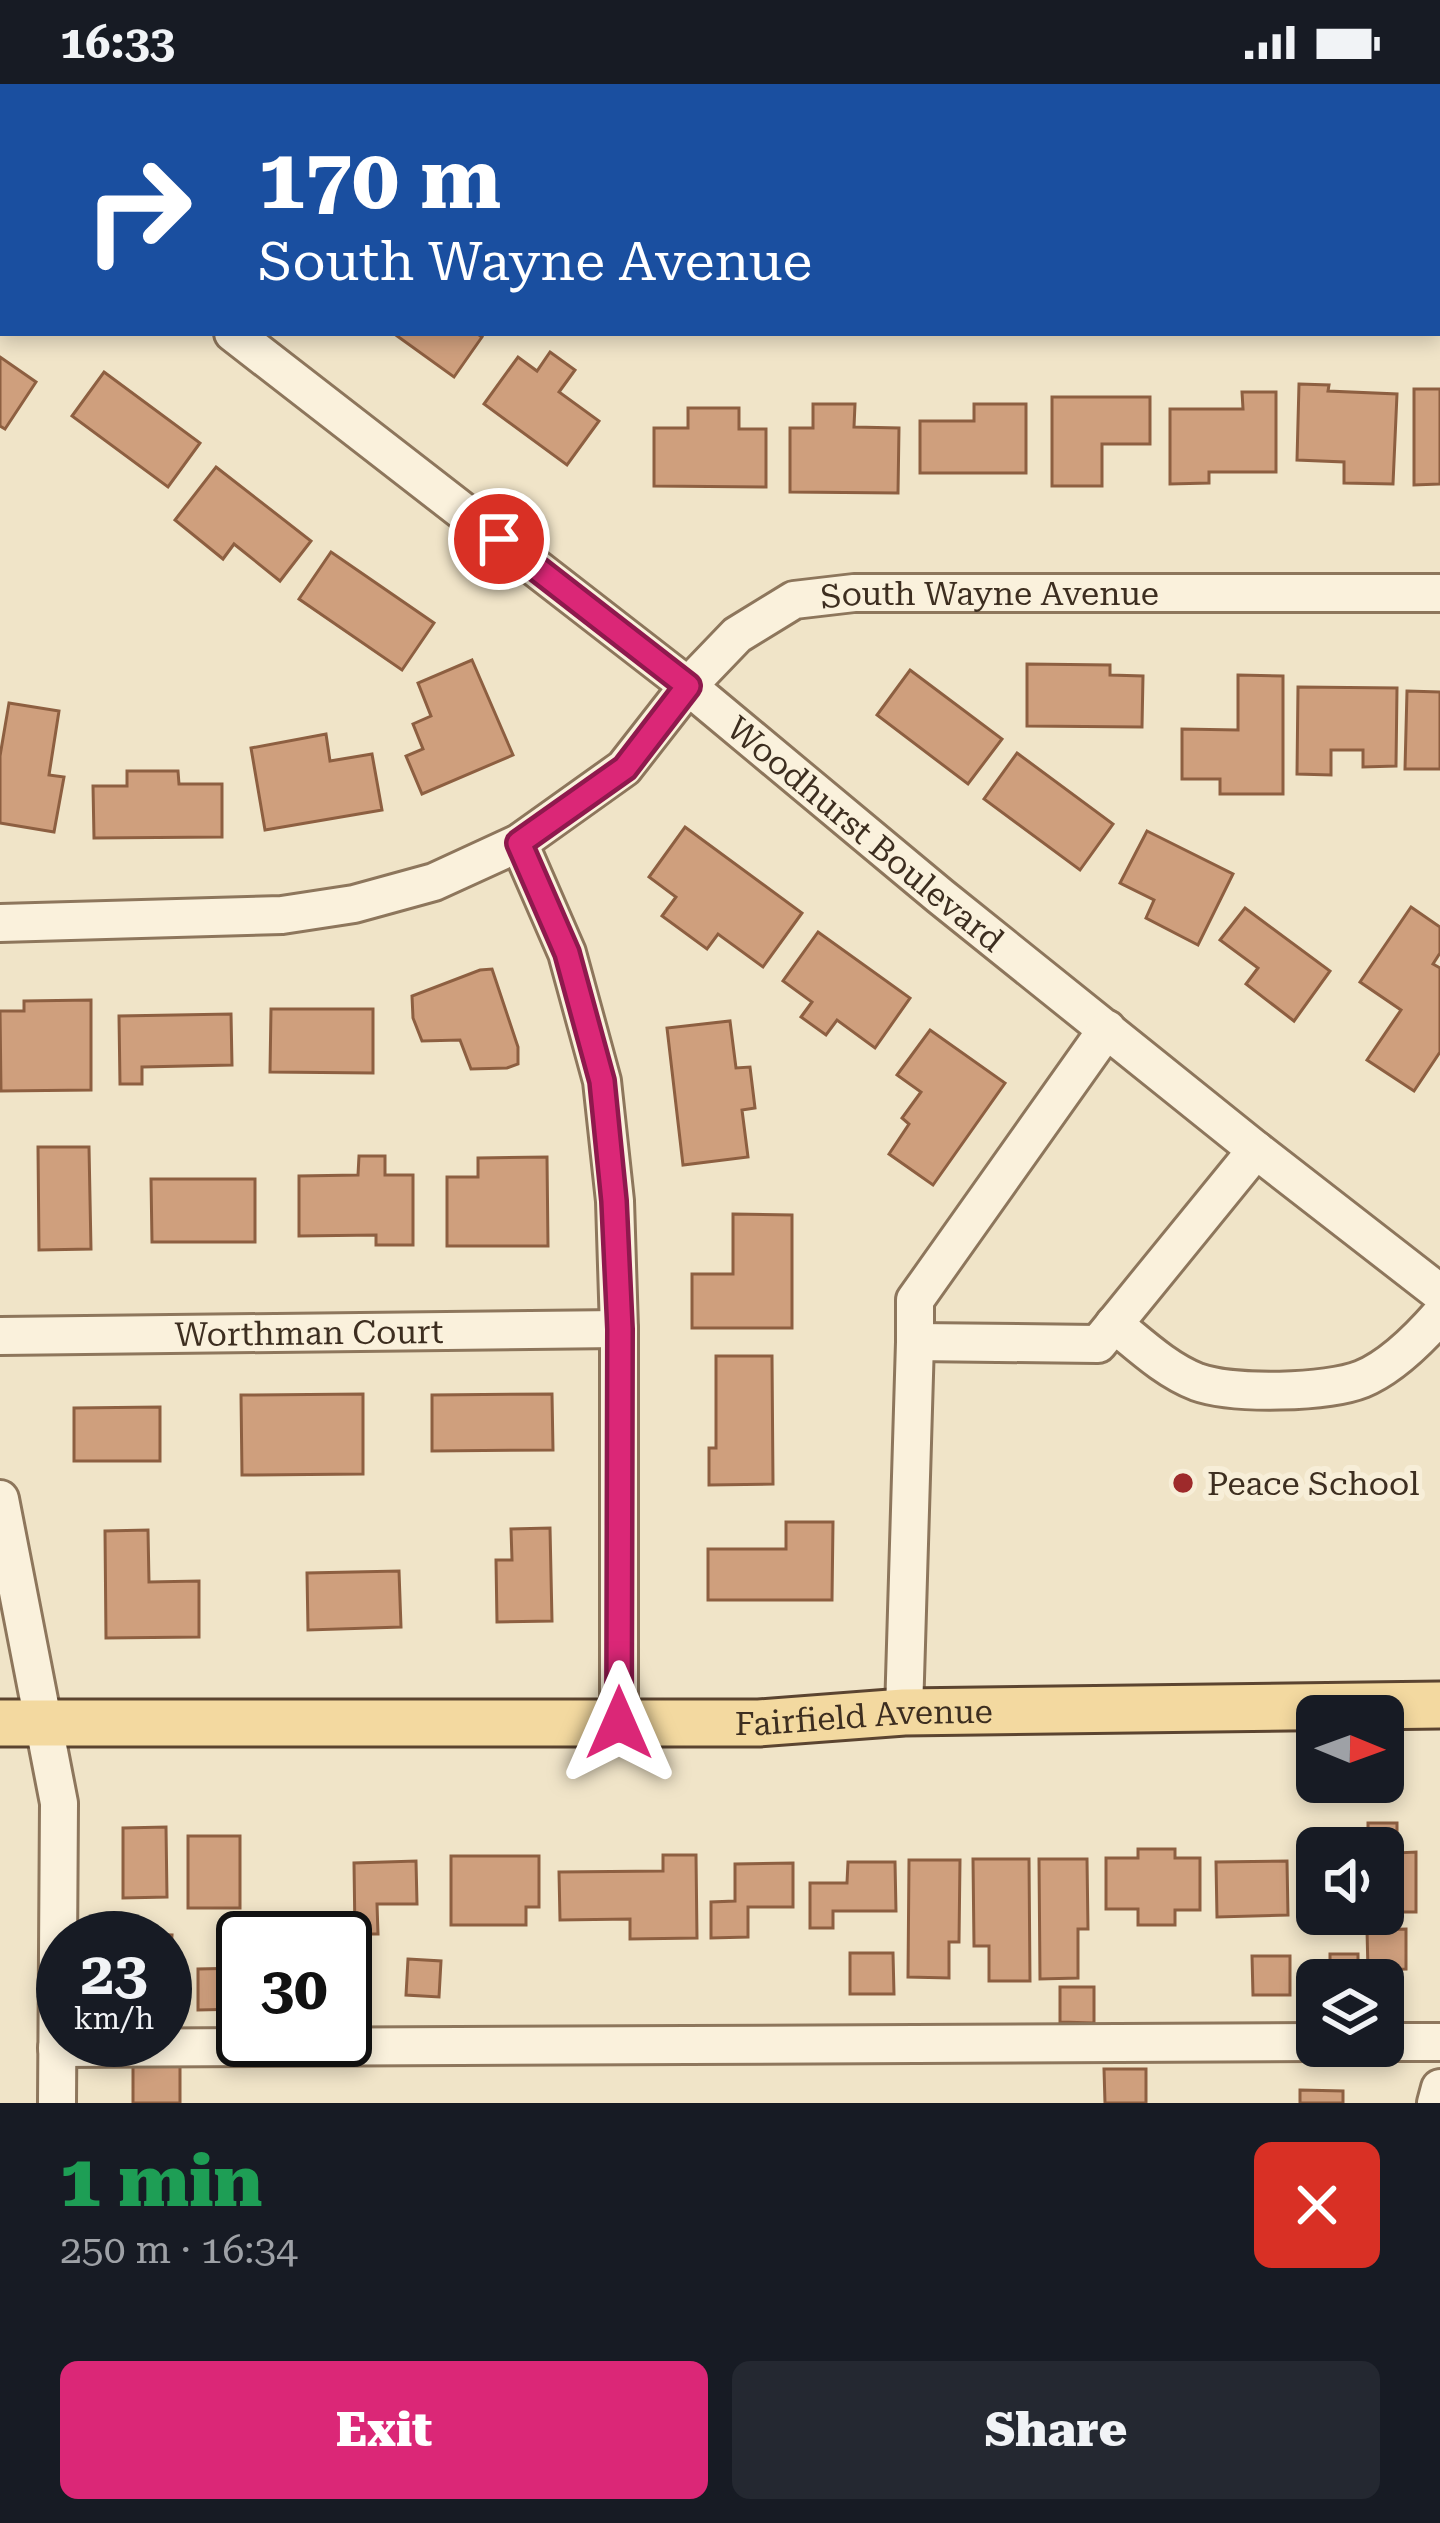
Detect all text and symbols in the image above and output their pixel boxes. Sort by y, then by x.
text: 16:33 [60,16,175,69]
text: 170 m [258,130,501,228]
icon: right [60,132,216,288]
text: South Wayne Avenue [258,230,812,293]
pin [448,488,550,590]
icon: arrive [466,506,532,572]
street label: South Wayne Avenue [818,573,1159,617]
street label: Woodhurst Boulevard [719,708,1012,960]
street label: Worthman Court [174,1312,444,1354]
place label: Peace School [1207,1464,1419,1503]
marker: Peace School [1170,1470,1196,1496]
position arrow [556,1660,682,1786]
street label: Fairfield Avenue [735,1692,993,1743]
north arrow [1296,1695,1404,1803]
map controls [1296,1695,1404,2067]
button: sound [1296,1827,1404,1935]
speed limit sign: 30 [216,1911,372,2067]
text: 23 [80,1938,148,2009]
button: layers [1296,1959,1404,2067]
text: km/h [74,2001,154,2036]
text: 1 min [60,2139,262,2224]
button: close [1254,2142,1380,2268]
text: 250 m · 16:34 [60,2227,298,2273]
button: Exit [60,2361,708,2499]
button: Share [732,2361,1380,2499]

